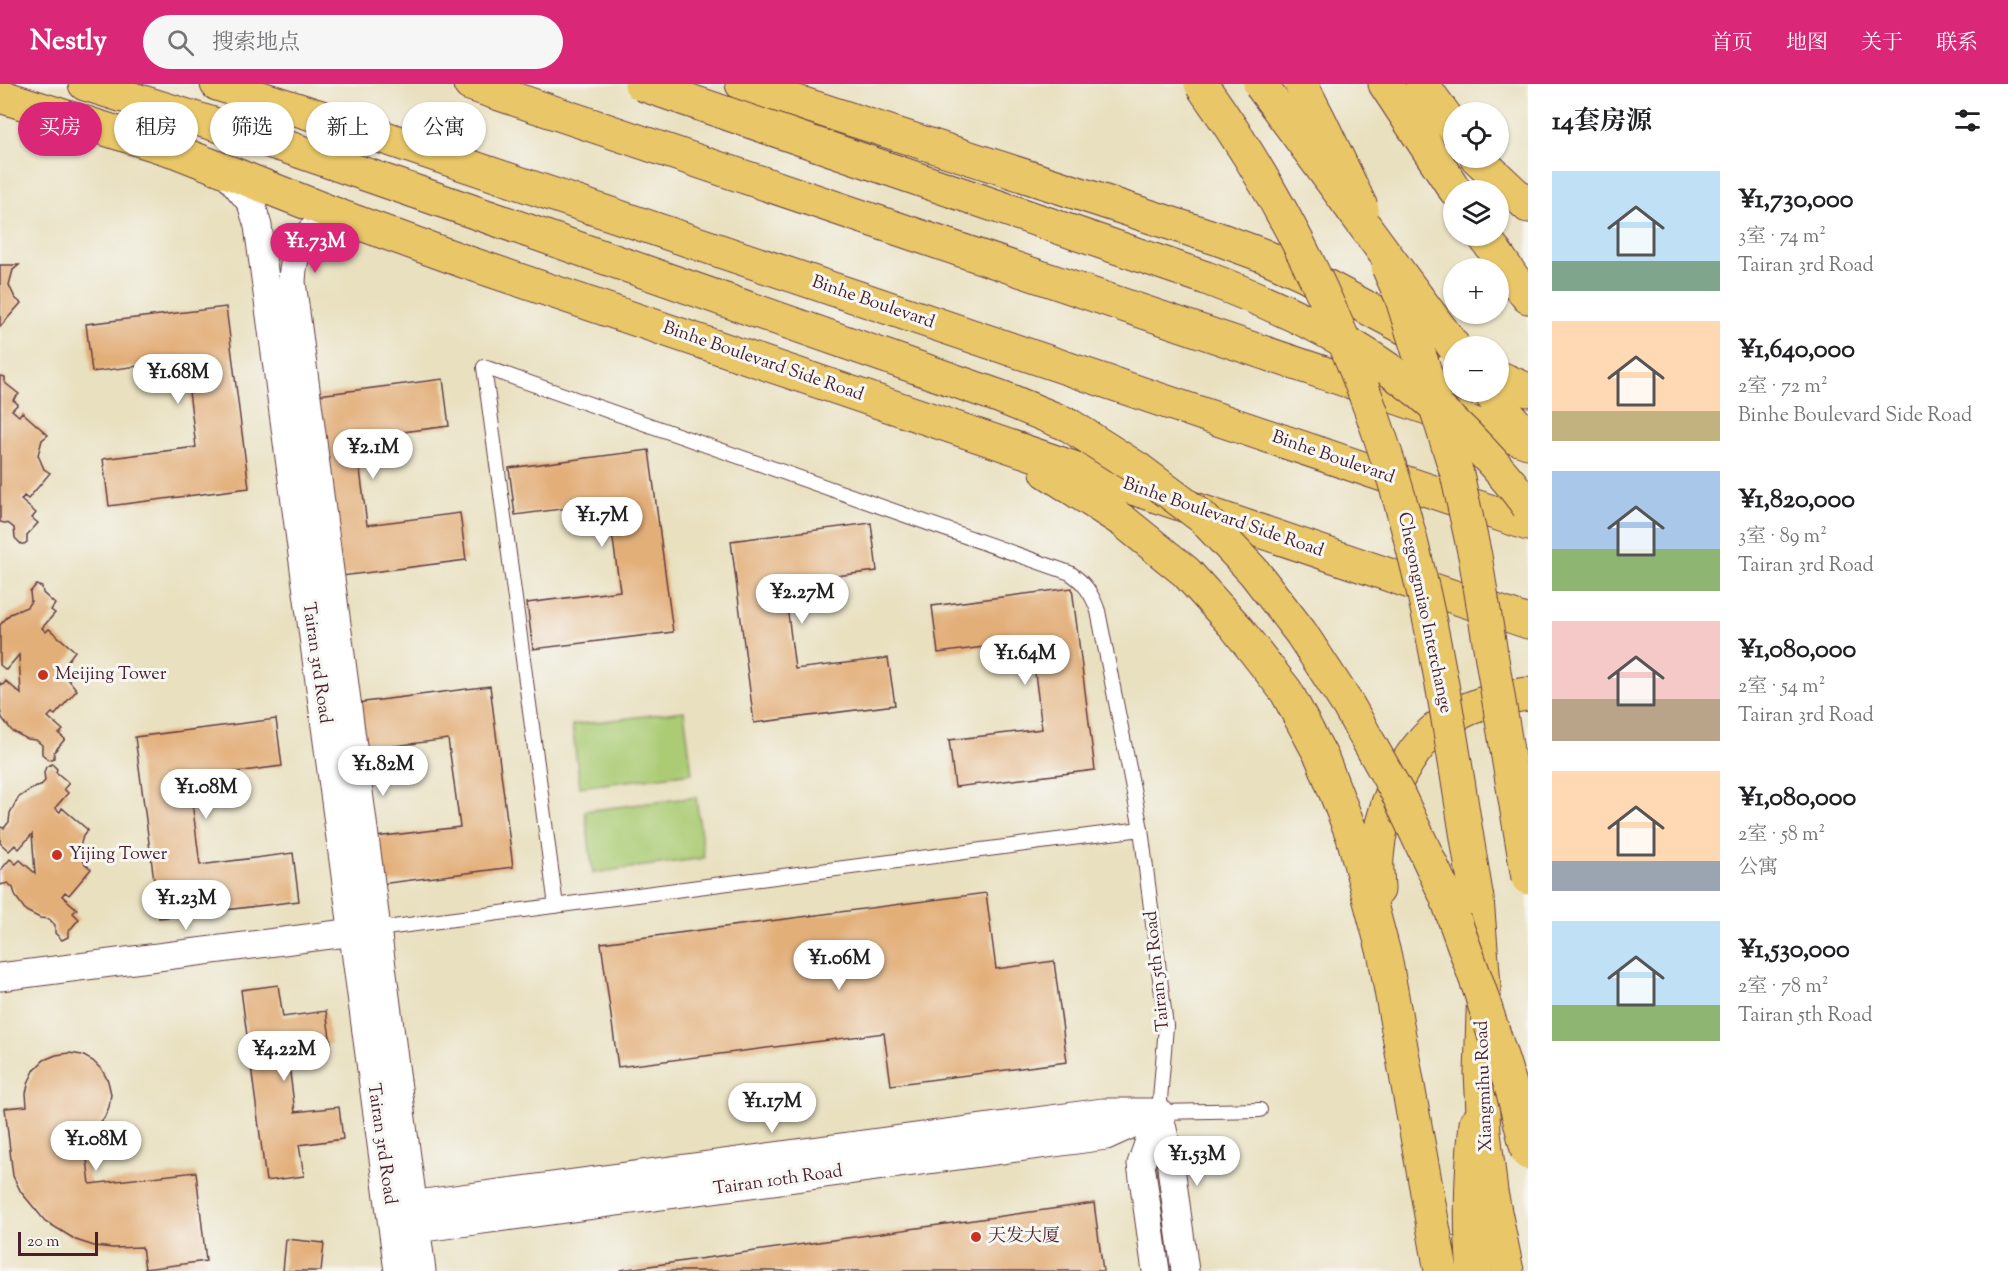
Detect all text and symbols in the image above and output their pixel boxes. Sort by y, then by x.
search box [143,15,563,69]
text: Nestly [30,22,107,62]
icon: search [164,26,197,59]
text: 搜索地点 [212,28,300,60]
text: 首页 [1711,29,1753,59]
text: 地图 [1786,29,1828,59]
text: 关于 [1861,29,1903,59]
text: 联系 [1936,29,1978,59]
chip: 买房 [18,102,102,156]
chip: 租房 [114,102,198,156]
chip: 筛选 [210,102,294,156]
chip: 新上 [306,102,390,156]
chip: 公寓 [402,102,486,156]
map controls [1443,102,1509,402]
button: locate [1443,102,1509,168]
text: 14套房源 [1552,104,1652,141]
icon: filters [1951,104,1984,137]
button: layers [1443,180,1509,246]
text: ¥1,730,000 [1738,182,1853,219]
icon: home [1600,195,1672,267]
pin: ¥1.73M [266,223,364,274]
text: 3室 · 74 m² [1738,223,1826,252]
text: ¥1.73M [284,228,346,257]
text: Tairan 3rd Road [1738,252,1874,281]
button: + [1443,258,1509,324]
street label: Binhe Boulevard [808,270,938,336]
street label: Binhe Boulevard Side Road [659,315,867,409]
text: ¥1,640,000 [1738,332,1855,369]
button: − [1443,336,1509,402]
icon: home [1600,345,1672,417]
pin: ¥1.68M [129,354,227,405]
text: ¥1.68M [147,359,209,388]
text: 2室 · 72 m² [1738,373,1828,402]
text: Binhe Boulevard Side Road [1738,402,1972,431]
street label: Binhe Boulevard [1268,425,1398,491]
pin: ¥2.1M [331,429,415,480]
text: ¥2.1M [347,434,399,463]
street label: Binhe Boulevard Side Road [1119,471,1327,565]
text: ¥1,820,000 [1738,482,1855,519]
icon: home [1600,495,1672,567]
pin: ¥1.7M [560,497,644,548]
text: ¥1.7M [576,502,628,531]
street label: Chegongmiao Interchange [1390,510,1458,716]
text: 3室 · 89 m² [1738,523,1827,552]
text: Tairan 3rd Road [1738,552,1874,581]
pin: ¥2.27M [753,574,851,625]
text: ¥2.27M [770,579,834,608]
street label: Tairan 3rd Road [295,601,337,725]
text: ¥1,080,000 [1738,632,1856,669]
pin: ¥1.64M [976,635,1074,686]
text: ¥1.64M [994,640,1056,669]
icon: home [1600,645,1672,717]
place label: Meijing Tower [55,662,167,688]
marker: Meijing Tower [36,668,50,682]
text: 2室 · 54 m² [1738,673,1825,702]
text: Tairan 3rd Road [1738,702,1874,731]
pin: ¥1.82M [334,746,432,797]
text: ¥1.82M [352,751,414,780]
pin: ¥1.08M [157,769,255,820]
text: ¥1.08M [175,774,237,803]
text: ¥1,080,000 [1738,780,1856,817]
icon: home [1600,795,1672,867]
text: 2室 · 58 m² [1738,821,1825,850]
place label: Yijing Tower [69,842,168,868]
marker: Yijing Tower [50,848,64,862]
text: 公寓 [1738,854,1778,883]
pin: ¥1.23M [137,880,235,931]
text: ¥1.23M [156,885,216,914]
street label: Tairan 5th Road [1139,909,1177,1033]
text: ¥1,530,000 [1738,932,1850,969]
pin: ¥1.06M [790,940,888,991]
text: ¥1.06M [807,945,871,974]
icon: home [1600,945,1672,1017]
text: 2室 · 78 m² [1738,973,1828,1002]
text: Tairan 5th Road [1738,1002,1873,1031]
street label: Xiangmihu Road [1470,1020,1500,1152]
pin: ¥4.22M [235,1031,333,1082]
text: ¥4.22M [252,1036,316,1065]
street label: Tairan 3rd Road [360,1082,402,1206]
pin: ¥1.17M [723,1083,821,1134]
text: ¥1.17M [742,1088,802,1117]
pin: ¥1.08M [47,1121,145,1172]
text: ¥1.08M [65,1126,127,1155]
pin: ¥1.53M [1148,1136,1246,1187]
text: ¥1.53M [1168,1141,1226,1170]
street label: Tairan 10th Road [712,1159,844,1203]
place label: 天发大厦 [988,1224,1060,1250]
scale bar [18,1229,98,1256]
marker: 天发大厦 [969,1230,983,1244]
text: 20 m [27,1231,60,1254]

